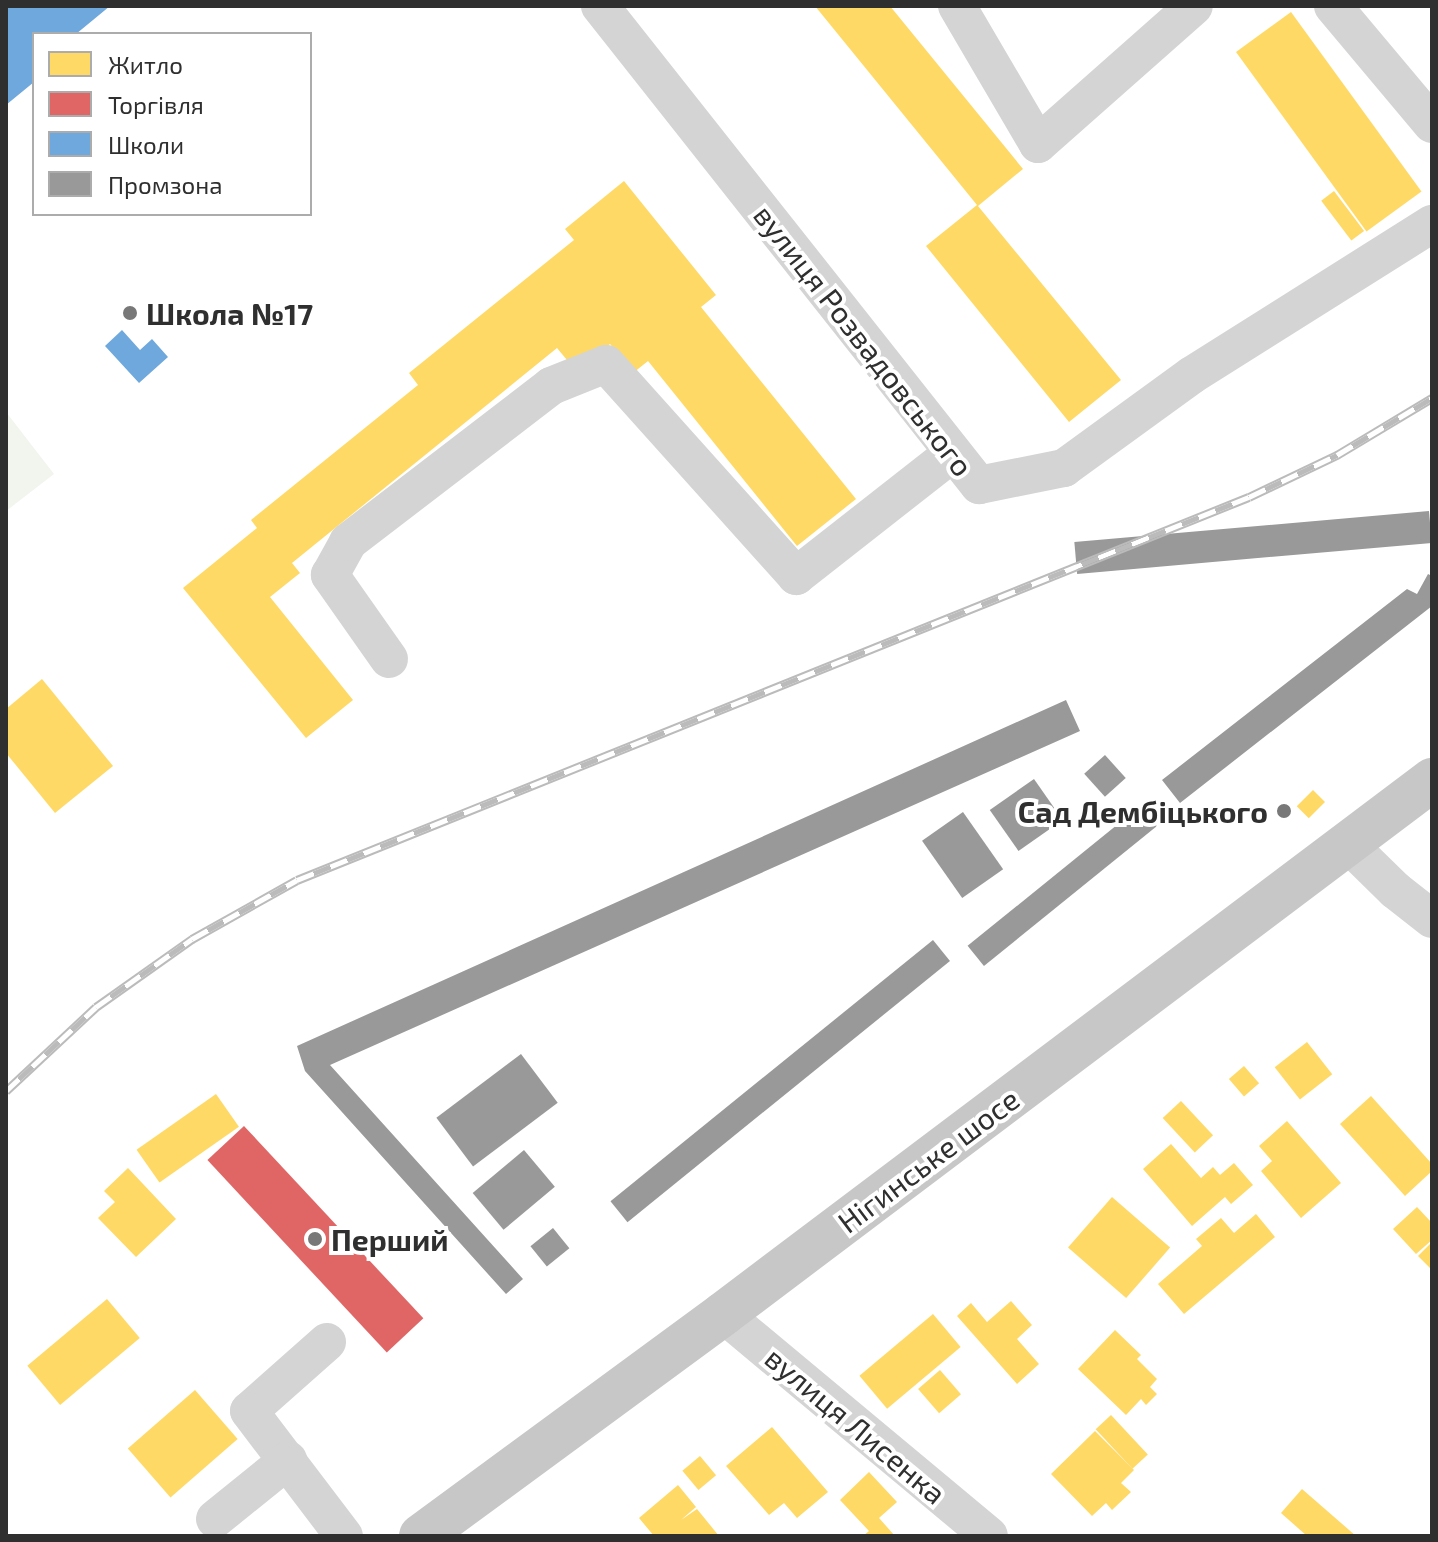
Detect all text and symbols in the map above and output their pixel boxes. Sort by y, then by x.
legend [32,32,312,216]
text: Житло [108,50,183,79]
text: Торгівля [108,90,204,119]
text: Школи [108,130,184,159]
text: Промзона [108,170,223,199]
street label: вулиця Розвадовського [747,197,981,483]
place label: Школа №17 [146,295,313,331]
marker: Школа №17 [121,304,139,322]
place label: Сад Дембіцького [1018,793,1268,829]
marker: Сад Дембіцького [1275,802,1293,820]
street label: Нігинське шосе [830,1080,1026,1240]
place label: Перший [331,1221,449,1257]
marker: Перший [306,1230,324,1248]
street label: вулиця Лисенка [758,1339,954,1511]

